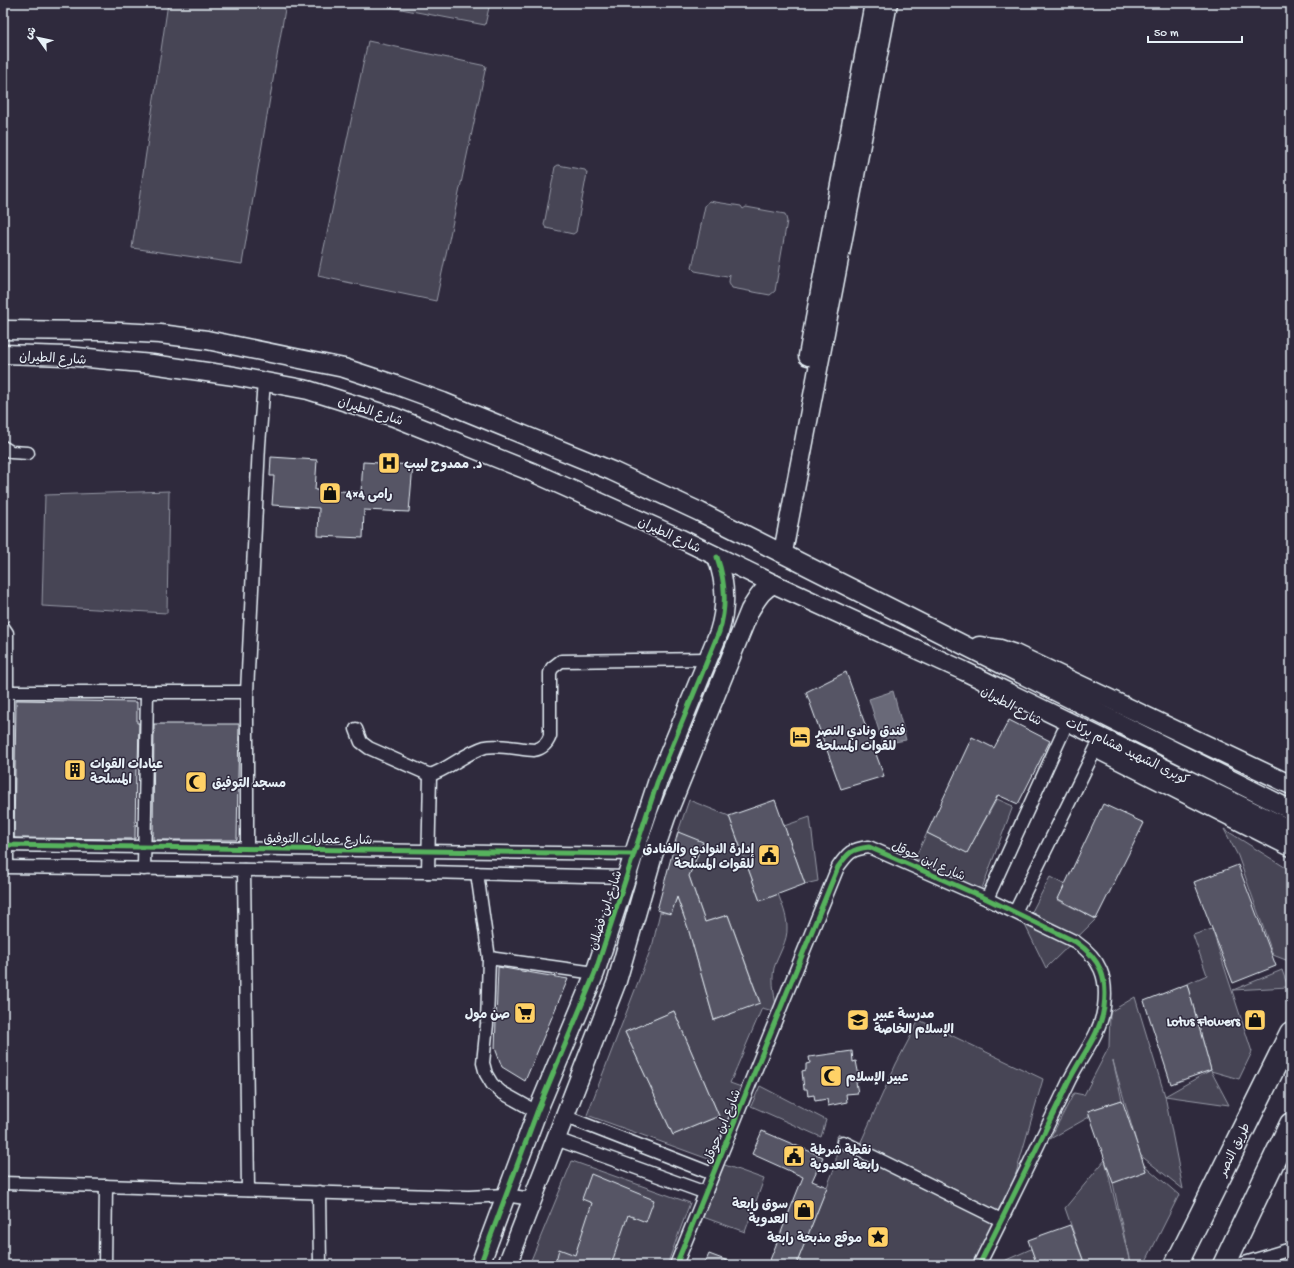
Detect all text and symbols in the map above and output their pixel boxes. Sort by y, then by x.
north arrow [18,18,58,58]
scale bar [1148,18,1242,44]
text: ش [23,25,40,42]
text: 50 m [1154,27,1179,41]
street label: شارع الطيران [19,350,87,369]
street label: شارع الطيران [336,395,405,430]
hospital icon: د. ممدوح لبيب [376,450,402,476]
place label: د. ممدوح لبيب [404,458,482,473]
shop icon: رامى 4×4 [317,480,343,506]
place label: رامى 4×4 [345,488,393,503]
street label: شارع الطيران [635,515,703,557]
street label: شارع الطيران [978,684,1044,730]
street label: كوبرى الشهيد هشام بركات [1062,716,1192,790]
place label: فندق ونادي النصر للقوات المسلحة [814,723,906,755]
hotel icon: فندق ونادي النصر للقوات المسلحة [787,724,813,750]
building icon: عيادات القوات المسلحة [62,757,88,783]
place label: عيادات القوات المسلحة [90,758,163,788]
mosque icon: مسجد التوفيق [183,769,209,795]
place label: مسجد التوفيق [212,775,286,792]
street label: شارع عمارات التوفيق [263,832,372,849]
street label: شارع ابن حوقل [889,838,968,885]
public building icon: إدارة النوادي والفنادق للقوات المسلحة [756,842,782,868]
place label: إدارة النوادي والفنادق للقوات المسلحة [643,843,755,873]
street label: شارع ابن فضلان [586,869,626,953]
supermarket icon: صن مول [512,1000,538,1026]
school or university icon: مدرسة عبير الإسلام الخاصة [845,1007,871,1033]
place label: مدرسة عبير الإسلام الخاصة [872,1007,954,1039]
shop icon: Lotus Flowers [1242,1007,1268,1033]
place label: صن مول [465,1008,510,1023]
place label: Lotus Flowers [1167,1015,1241,1030]
mosque icon: عبير الإسلام [818,1063,844,1089]
place label: عبير الإسلام [846,1071,908,1087]
street label: شارع ابن حوقل [701,1087,745,1167]
street label: طريق النصر [1215,1121,1255,1180]
public building icon: نقطة شرطة رابعة العدوية [781,1143,807,1169]
place label: نقطة شرطة رابعة العدوية [810,1143,879,1174]
place label: سوق رابعة العدوية [732,1197,788,1228]
shop icon: سوق رابعة العدوية [791,1197,817,1223]
place icon: موقع مذبحة رابعة [865,1224,891,1250]
place label: موقع مذبحة رابعة [767,1231,862,1247]

